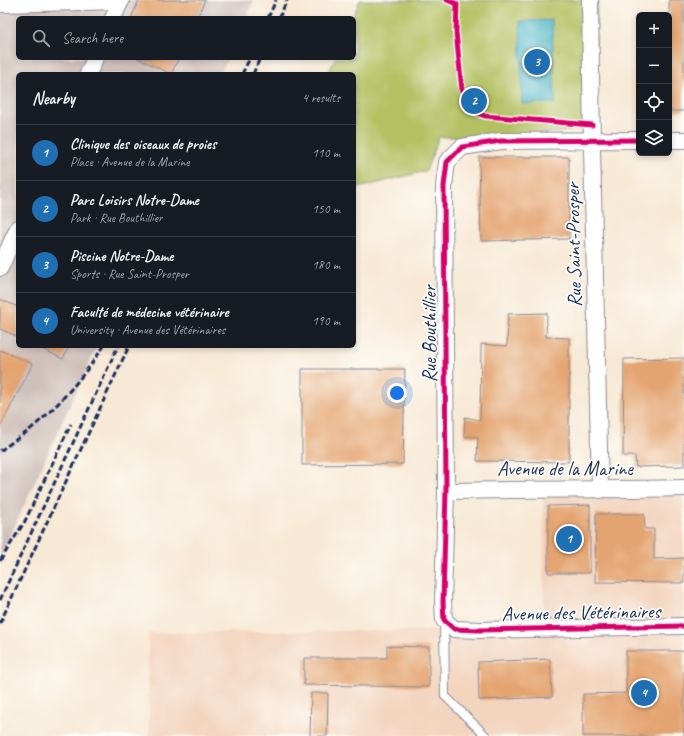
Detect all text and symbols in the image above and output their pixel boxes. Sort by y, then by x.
map controls [636,12,672,156]
button: + [636,12,672,48]
search box [16,16,356,60]
icon: search [30,27,52,49]
text: Search here [62,29,123,48]
pin: 3 [524,47,550,77]
button: − [636,48,672,84]
button: locate [636,84,672,120]
pin: 2 [461,86,487,116]
text: Nearby [32,88,75,109]
text: 4 results [302,90,340,106]
button: layers [636,120,672,156]
text: Clinique des oiseaux de proies [70,135,216,154]
text: 1 [42,145,48,161]
text: 110 m [312,145,340,161]
text: Place · Avenue de la Marine [70,154,189,170]
street label: Rue Saint-Prosper [560,181,587,307]
text: Parc Loisirs Notre-Dame [70,191,199,210]
text: 2 [42,201,48,217]
text: 150 m [312,201,340,217]
text: Park · Rue Bouthillier [70,210,163,226]
text: Piscine Notre-Dame [70,247,173,266]
text: 3 [42,257,48,273]
text: 180 m [312,257,340,273]
text: Sports · Rue Saint-Prosper [70,266,189,282]
street label: Rue Bouthillier [417,284,442,383]
text: Faculté de médecine vétérinaire [70,303,229,322]
text: 4 [42,313,48,329]
text: 190 m [312,313,340,329]
text: University · Avenue des Vétérinaires [70,322,225,338]
your location [387,383,407,403]
street label: Avenue de la Marine [497,456,634,481]
pin: 1 [556,524,582,554]
street label: Avenue des Vétérinaires [502,599,663,626]
pin: 4 [631,678,657,708]

